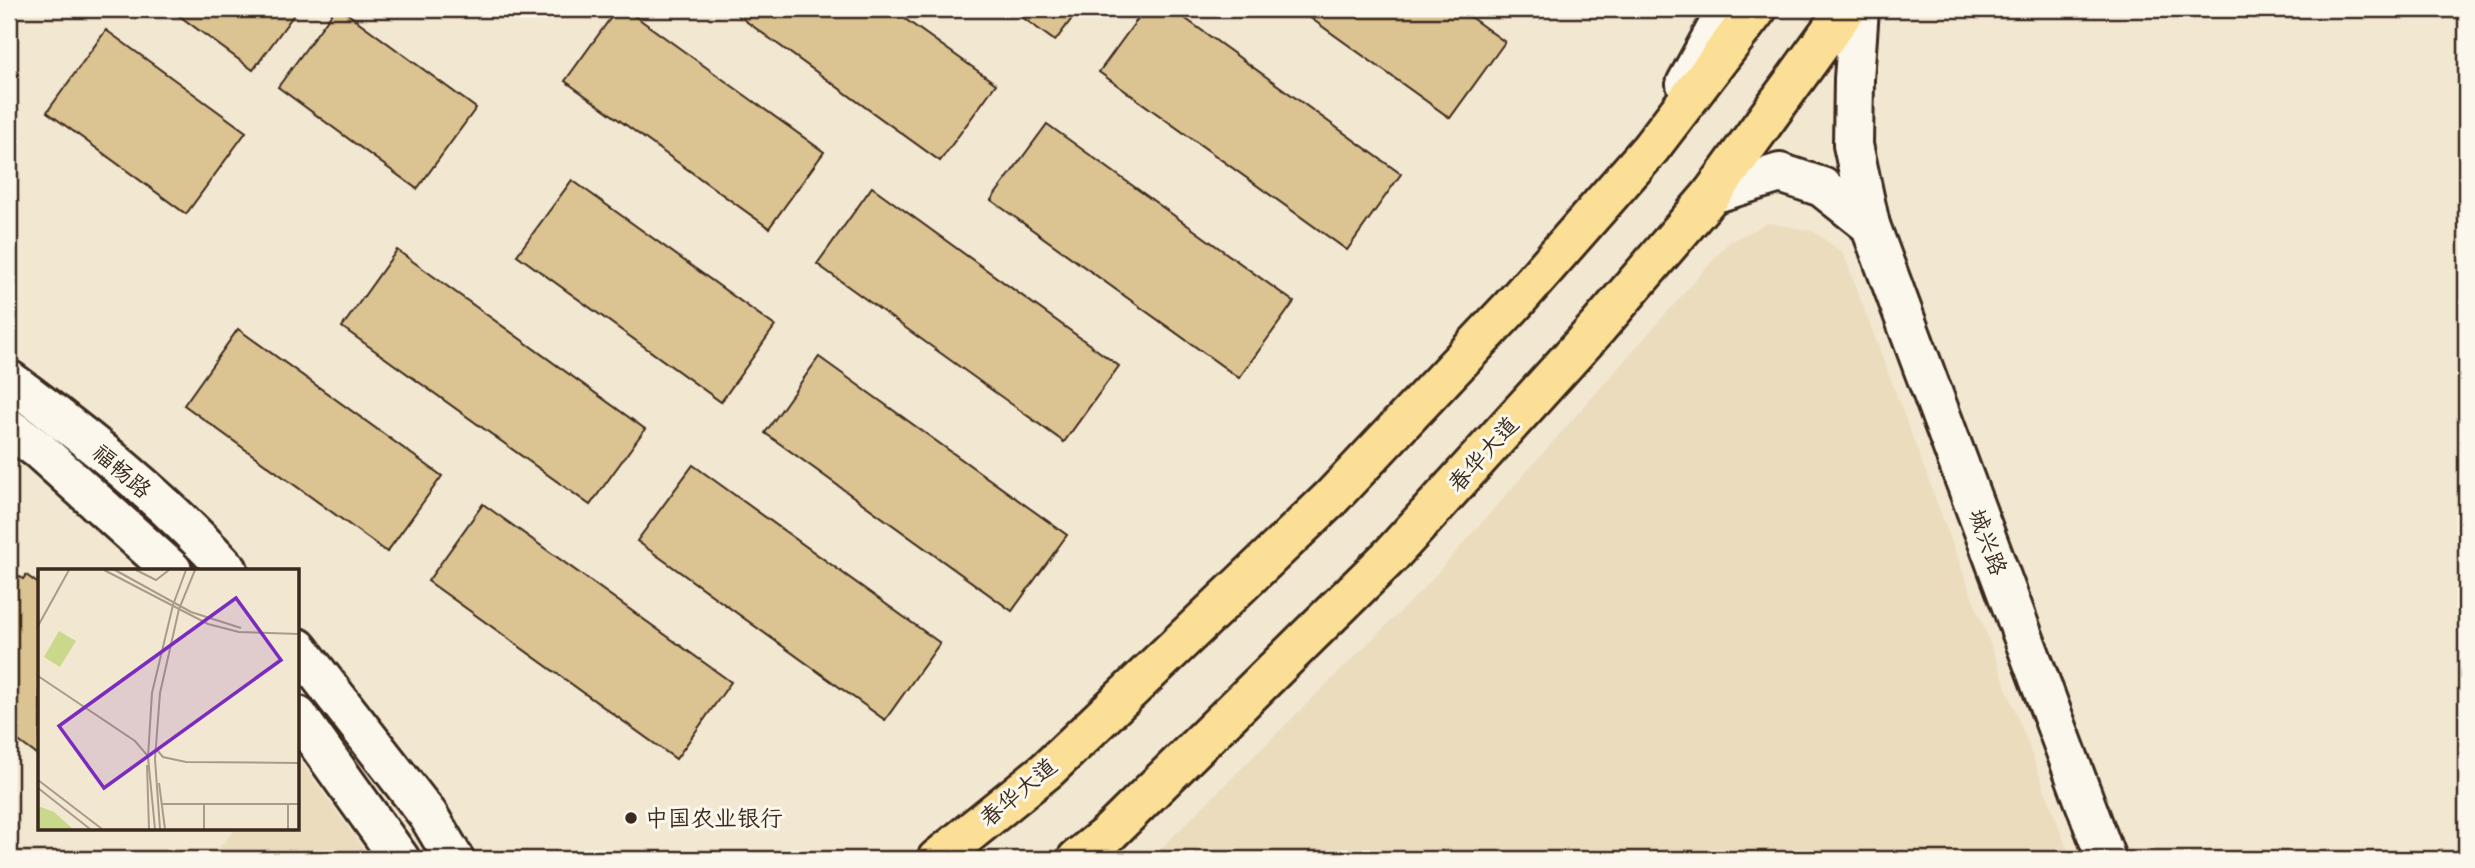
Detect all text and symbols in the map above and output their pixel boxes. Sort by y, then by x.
street label: 春华大道 [1443,411,1529,502]
street label: 福畅路 [83,439,157,509]
street label: 城兴路 [1957,505,2012,581]
inset map [38,569,299,830]
street label: 春华大道 [974,752,1066,837]
place label: 中国农业银行 [645,805,783,838]
marker: 中国农业银行 [623,810,639,826]

